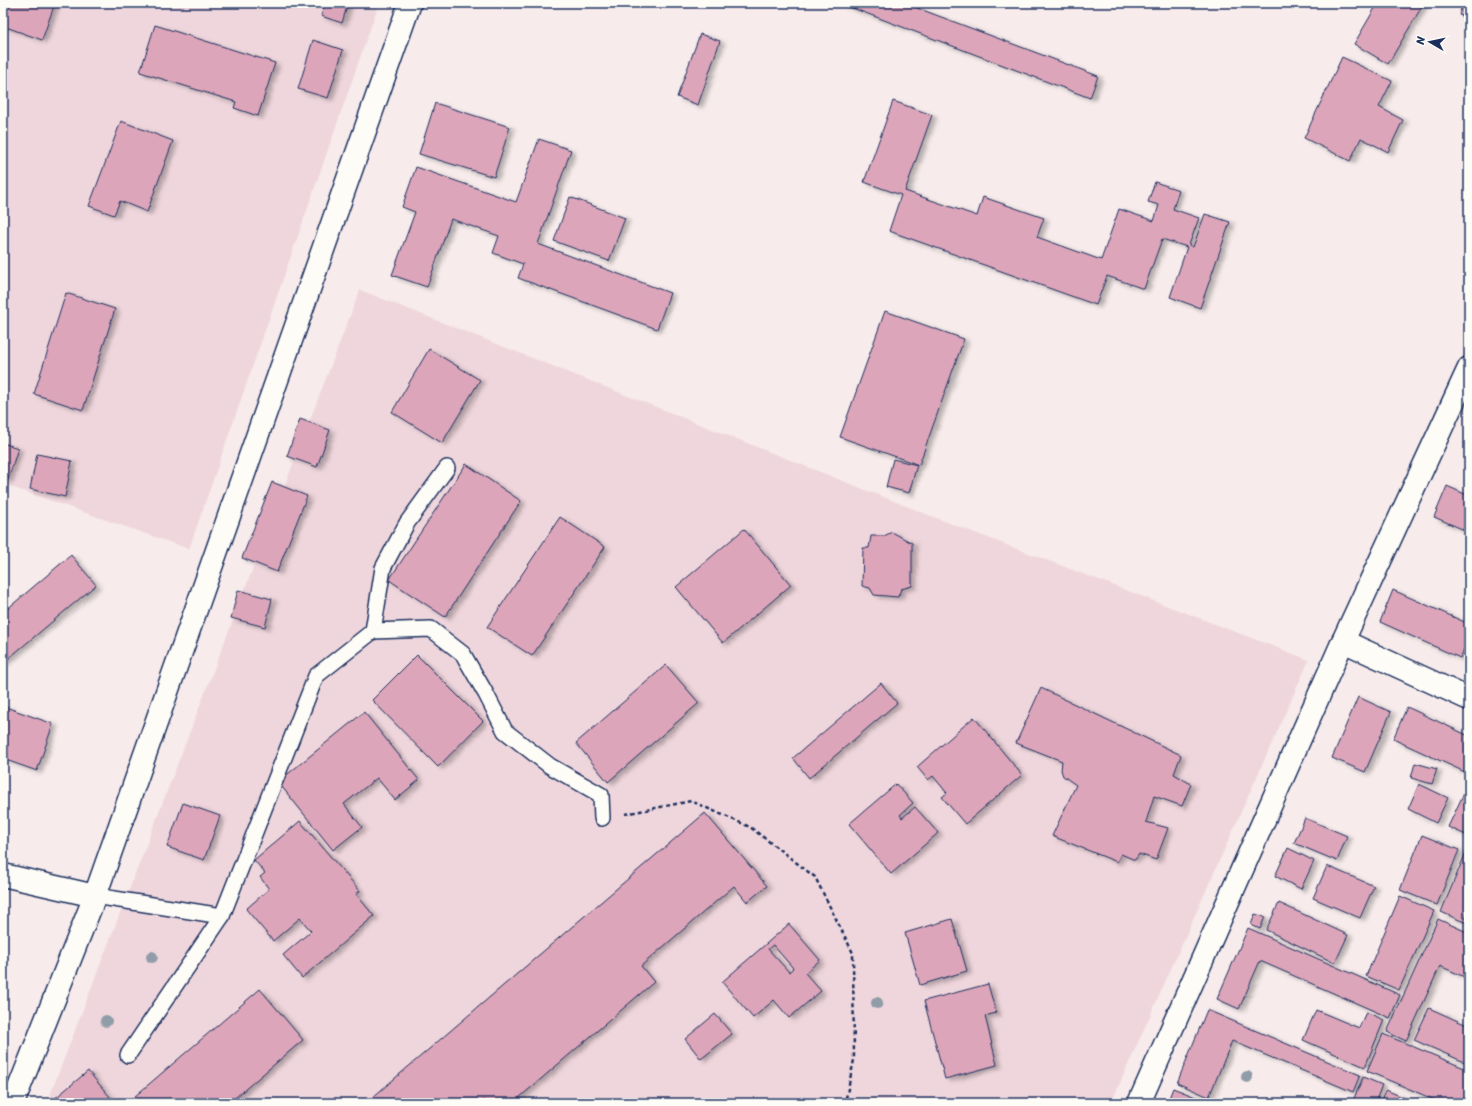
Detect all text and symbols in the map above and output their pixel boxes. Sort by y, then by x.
north arrow [1410,22,1450,62]
text: N [1410,35,1431,47]

